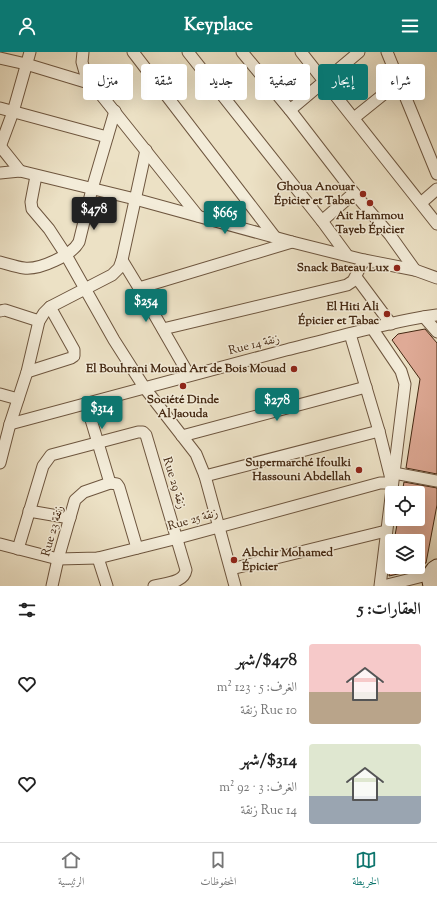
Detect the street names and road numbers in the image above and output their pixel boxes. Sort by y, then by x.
street label: Rue 14 زنقة [227,330,282,360]
street label: Rue 29 زنقة [158,455,190,511]
street label: Rue 23 زنقة [37,503,69,559]
street label: Rue 25 زنقة [166,504,221,536]

